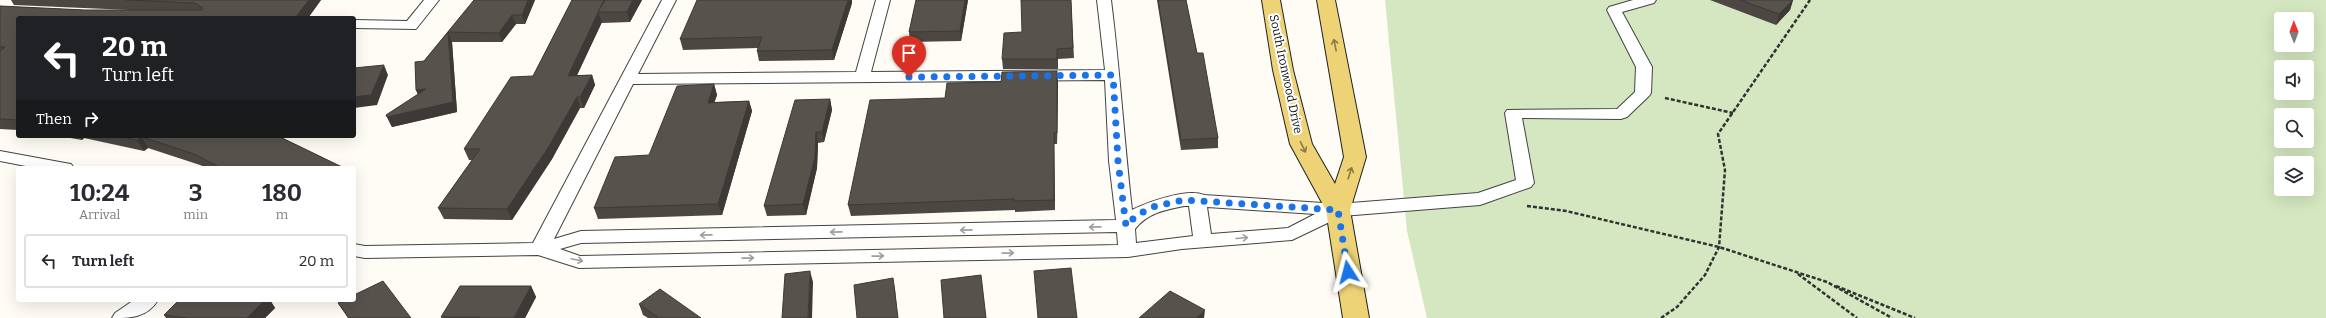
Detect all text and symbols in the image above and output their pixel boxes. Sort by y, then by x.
north arrow [2274,12,2314,52]
map controls [2274,12,2314,196]
street label: South Ironwood Drive [1267,13,1305,135]
text: 20 m [102,30,167,63]
icon: left [36,32,88,84]
pin [892,36,926,77]
one-way arrow [1331,39,1339,52]
icon: arrive [898,42,920,64]
button: sound [2274,60,2314,100]
text: Turn left [102,64,174,86]
icon: right [80,108,102,130]
button: search [2274,108,2314,148]
text: Then [36,110,72,128]
one-way arrow [1300,141,1307,153]
button: layers [2274,156,2314,196]
one-way arrow [1347,166,1354,179]
text: 10:24 [70,179,129,207]
text: 3 [189,179,203,207]
text: 180 [262,179,302,207]
text: Arrival [79,207,120,222]
text: min [183,207,208,222]
text: m [276,207,288,222]
one-way arrow [1089,223,1102,231]
one-way arrow [960,226,973,233]
one-way arrow [830,228,843,236]
one-way arrow [700,231,713,238]
one-way arrow [1235,235,1248,242]
one-way arrow [1001,249,1014,257]
icon: left [38,250,60,272]
position arrow [1327,251,1369,293]
text: Turn left [72,252,134,270]
text: 20 m [299,252,334,270]
one-way arrow [871,252,884,260]
one-way arrow [741,254,754,262]
one-way arrow [570,256,583,264]

